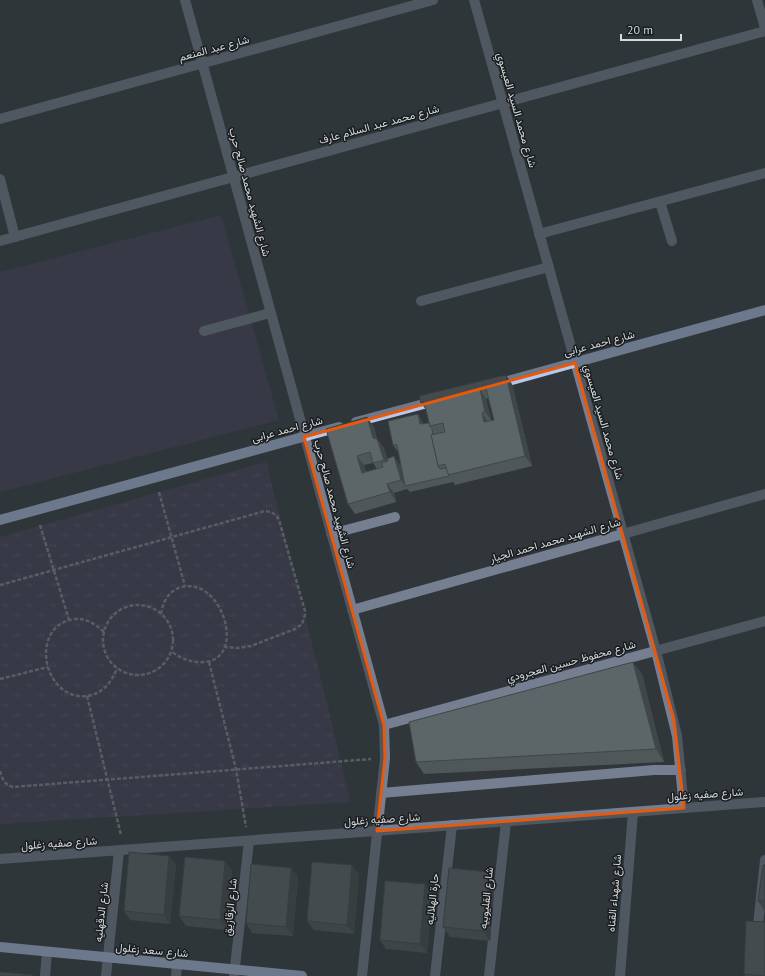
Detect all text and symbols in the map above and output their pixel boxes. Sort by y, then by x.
scale bar [621,16,681,42]
text: 20 m [627,22,653,37]
street label: شارع عبد المنعم [177,32,251,65]
street label: شارع محمد السيد العيسوي [491,51,540,170]
street label: شارع محمد عبد السلام عارف [317,101,441,148]
street label: شارع الشهيد محمد صالح حرب [225,126,274,259]
street label: شارع احمد عرابى [562,327,637,360]
street label: شارع محمد السيد العيسوي [578,363,627,482]
street label: شارع احمد عرابى [250,413,325,446]
street label: شارع الشهيد محمد صالح حرب [310,438,359,571]
street label: شارع الشهيد محمد احمد الجيار [487,514,623,567]
street label: شارع محفوظ حسين العجرودي [505,637,638,688]
street label: شارع صفيه زغلول [666,784,744,805]
street label: شارع صفيه زغلول [343,809,421,830]
street label: شارع صفيه زغلول [20,833,98,854]
street label: شارع شهداء القناه [604,853,625,933]
street label: شارع القليوبيه [476,866,497,930]
street label: حارة الهلاليه [422,872,442,926]
street label: شارع الزقازيق [220,877,241,937]
street label: شارع الدقهليه [91,881,112,943]
street label: شارع سعد زغلول [115,940,189,961]

